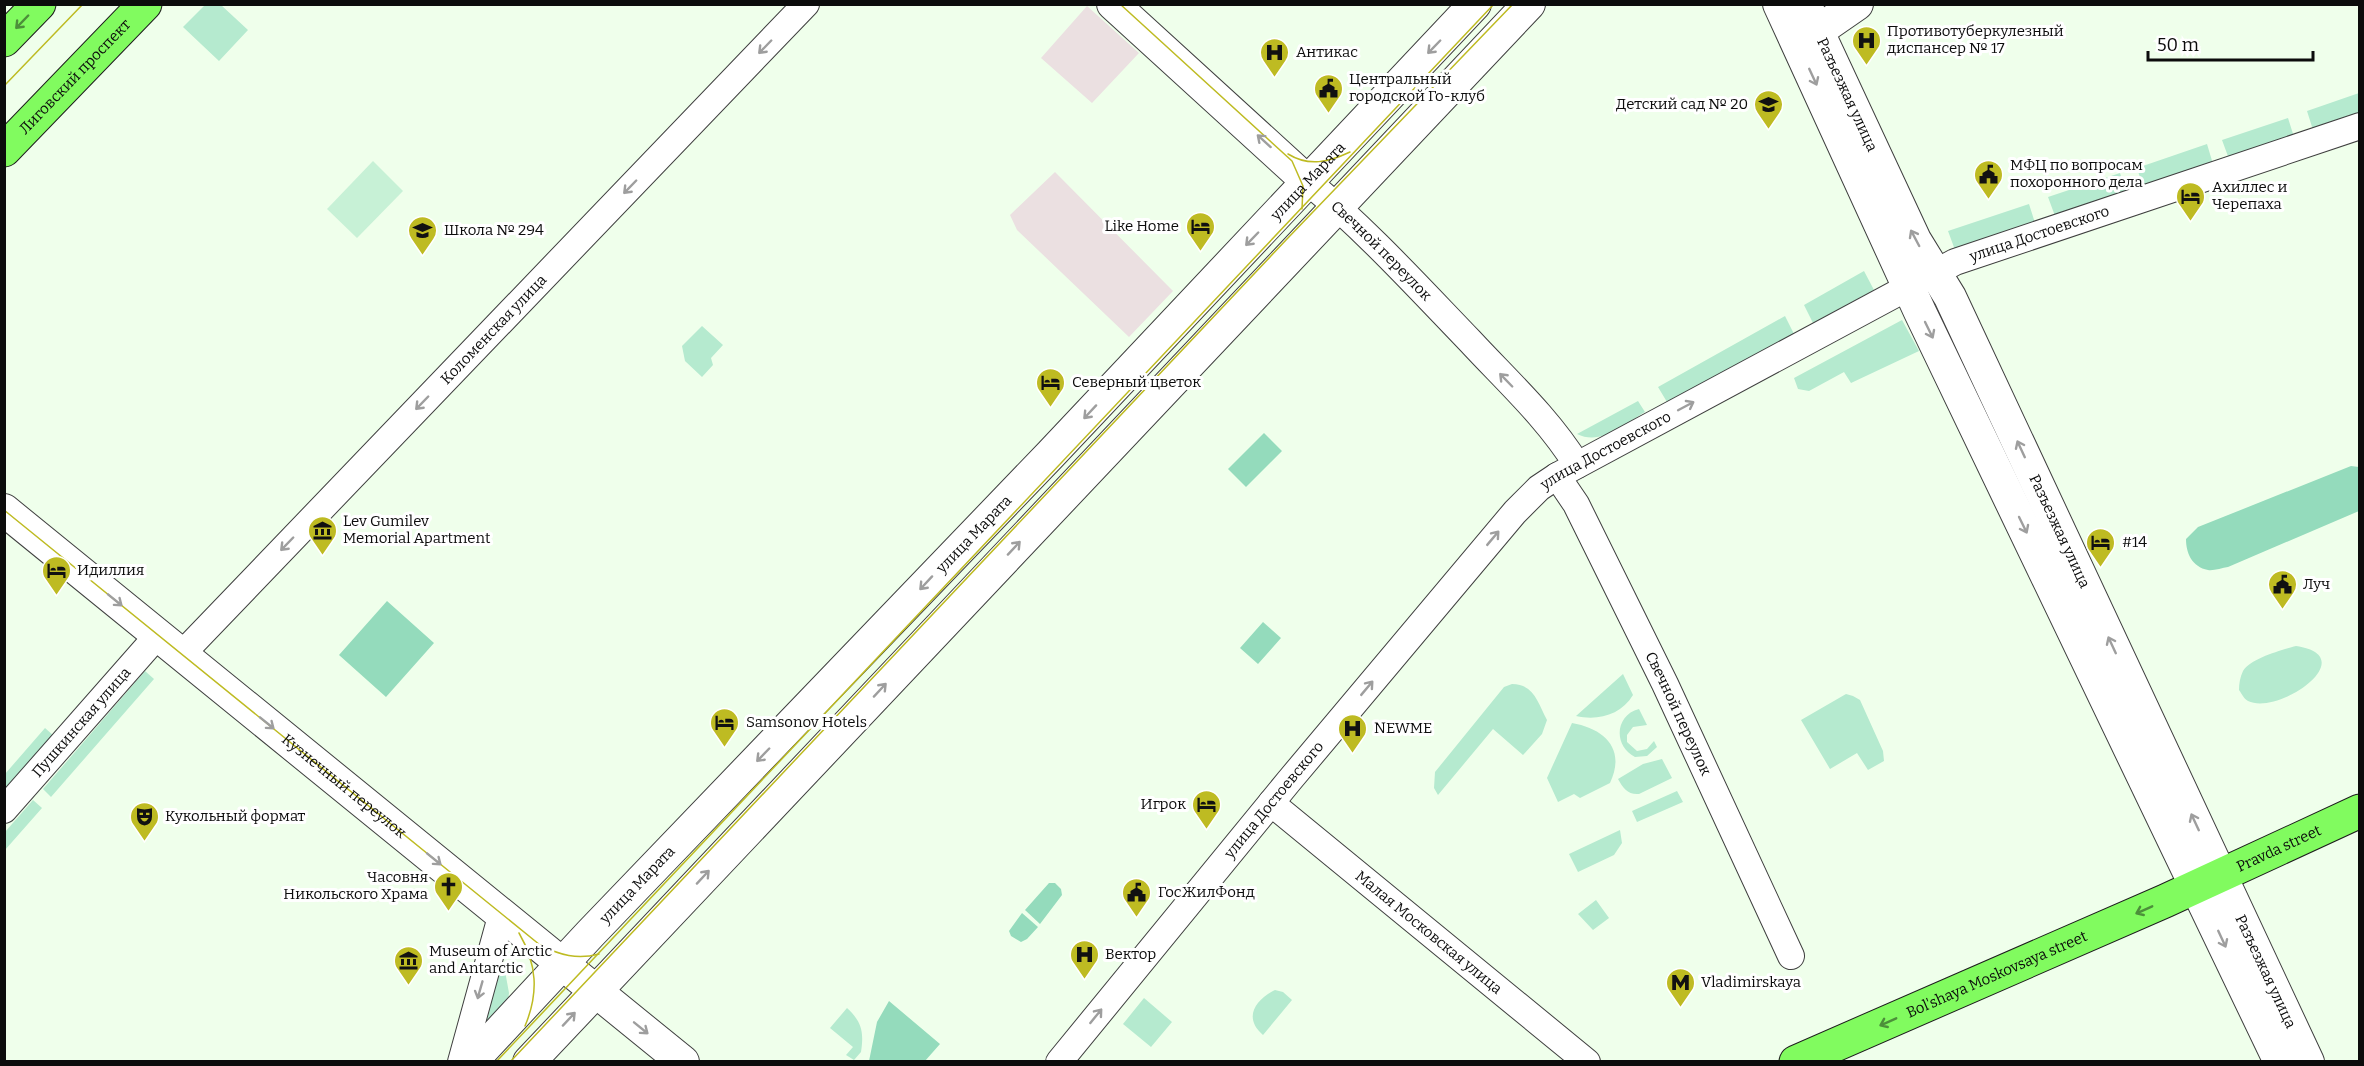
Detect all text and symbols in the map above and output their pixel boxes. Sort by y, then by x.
street label: Лиговский проспект [15,15,135,138]
one-way arrow [15,15,29,30]
place label: Противотуберкулезный диспансер № 17 [1887,22,2064,57]
hospital icon: Противотуберкулезный диспансер № 17 [1850,24,1882,66]
scale bar [2148,24,2313,62]
text: 50 m [2157,34,2199,56]
street label: Разъезжая улица [1813,35,1881,154]
hospital icon: Антикас [1259,36,1291,78]
one-way arrow [758,39,773,54]
one-way arrow [1427,39,1442,54]
place label: Антикас [1296,43,1358,61]
one-way arrow [1807,67,1819,85]
place label: Центральный городской Го-клуб [1349,70,1485,105]
public building icon: Центральный городской Го-клуб [1312,72,1344,114]
school or university icon: Детский сад № 20 [1753,88,1785,130]
place label: Детский сад № 20 [1616,95,1748,113]
one-way arrow [1257,134,1272,148]
street label: улица Марата [1266,138,1349,225]
place label: МФЦ по вопросам похоронного дела [2010,156,2143,191]
public building icon: МФЦ по вопросам похоронного дела [1973,158,2005,200]
place label: Ахиллес и Черепаха [2212,178,2288,213]
one-way arrow [623,179,637,194]
hotel icon: Ахиллес и Черепаха [2175,180,2207,222]
street label: Свечной переулок [1327,197,1436,304]
street label: улица Достоевского [1966,202,2112,266]
hotel icon: Like Home [1184,210,1216,252]
school or university icon: Школа № 294 [407,214,439,256]
place label: Like Home [1104,217,1179,235]
place label: Школа № 294 [444,221,544,239]
one-way arrow [1908,229,1920,247]
one-way arrow [1245,231,1259,246]
street label: Коломенская улица [437,271,550,388]
one-way arrow [1924,321,1936,339]
hotel icon: Северный цветок [1035,366,1067,408]
place label: Северный цветок [1072,373,1201,391]
one-way arrow [1500,373,1514,388]
one-way arrow [415,396,429,411]
one-way arrow [1677,400,1694,412]
one-way arrow [1083,404,1097,419]
street label: улица Достоевского [1536,407,1674,494]
one-way arrow [2015,441,2027,459]
street label: Разъезжая улица [2025,472,2094,591]
street label: улица Марата [932,492,1015,578]
place label: Lev Gumilev Memorial Apartment [343,512,491,547]
museum icon: Lev Gumilev Memorial Apartment [306,514,338,556]
one-way arrow [2018,515,2030,533]
hotel icon: #14 [2085,526,2117,568]
one-way arrow [1486,531,1499,547]
place label: #14 [2122,533,2147,551]
one-way arrow [280,536,294,551]
one-way arrow [1007,541,1021,556]
hotel icon: Идиллия [40,554,72,596]
place label: Идиллия [77,561,144,579]
public building icon: Луч [2266,568,2298,610]
one-way arrow [919,575,933,590]
place label: Луч [2303,575,2330,593]
one-way arrow [107,593,123,606]
one-way arrow [2106,636,2118,654]
street label: Свечной переулок [1641,649,1715,778]
street label: Пушкинская улица [28,663,134,781]
one-way arrow [1361,680,1374,696]
one-way arrow [873,682,888,697]
hotel icon: Samsonov Hotels [709,706,741,748]
hospital icon: NEWME [1337,712,1369,754]
place label: Samsonov Hotels [746,713,867,731]
one-way arrow [258,716,274,729]
place label: NEWME [1374,719,1432,737]
street label: Кузнечный переулок [278,730,410,842]
street label: улица Достоевского [1220,738,1327,863]
one-way arrow [756,747,770,762]
hotel icon: Игрок [1191,788,1223,830]
place label: Игрок [1141,795,1186,813]
theatre icon: Кукольный формат [128,800,160,842]
place label: Кукольный формат [165,807,306,825]
one-way arrow [2188,813,2200,831]
street label: Pravda street [2234,821,2325,876]
street label: улица Марата [595,842,679,928]
one-way arrow [426,852,442,865]
street label: Малая Московская улица [1352,867,1506,998]
place label: Часовня Никольского Храма [283,868,428,903]
church icon: Часовня Никольского Храма [433,870,465,912]
one-way arrow [696,870,710,885]
public building icon: ГосЖилФонд [1121,876,1153,918]
place label: ГосЖилФонд [1158,883,1255,901]
one-way arrow [2135,905,2153,916]
street label: Разъезжая улица [2231,912,2300,1031]
street label: Bol'shaya Moskovsaya street [1904,927,2090,1022]
one-way arrow [2216,929,2228,947]
hospital icon: Вектор [1068,938,1100,980]
place label: Museum of Arctic and Antarctic [429,942,553,977]
museum icon: Museum of Arctic and Antarctic [392,944,424,986]
place label: Вектор [1105,945,1156,963]
metro station icon: Vladimirskaya [1664,966,1696,1008]
place label: Vladimirskaya [1701,973,1801,991]
one-way arrow [474,980,486,999]
one-way arrow [1089,1009,1103,1024]
one-way arrow [562,1012,576,1027]
one-way arrow [1879,1017,1897,1028]
one-way arrow [633,1021,649,1034]

